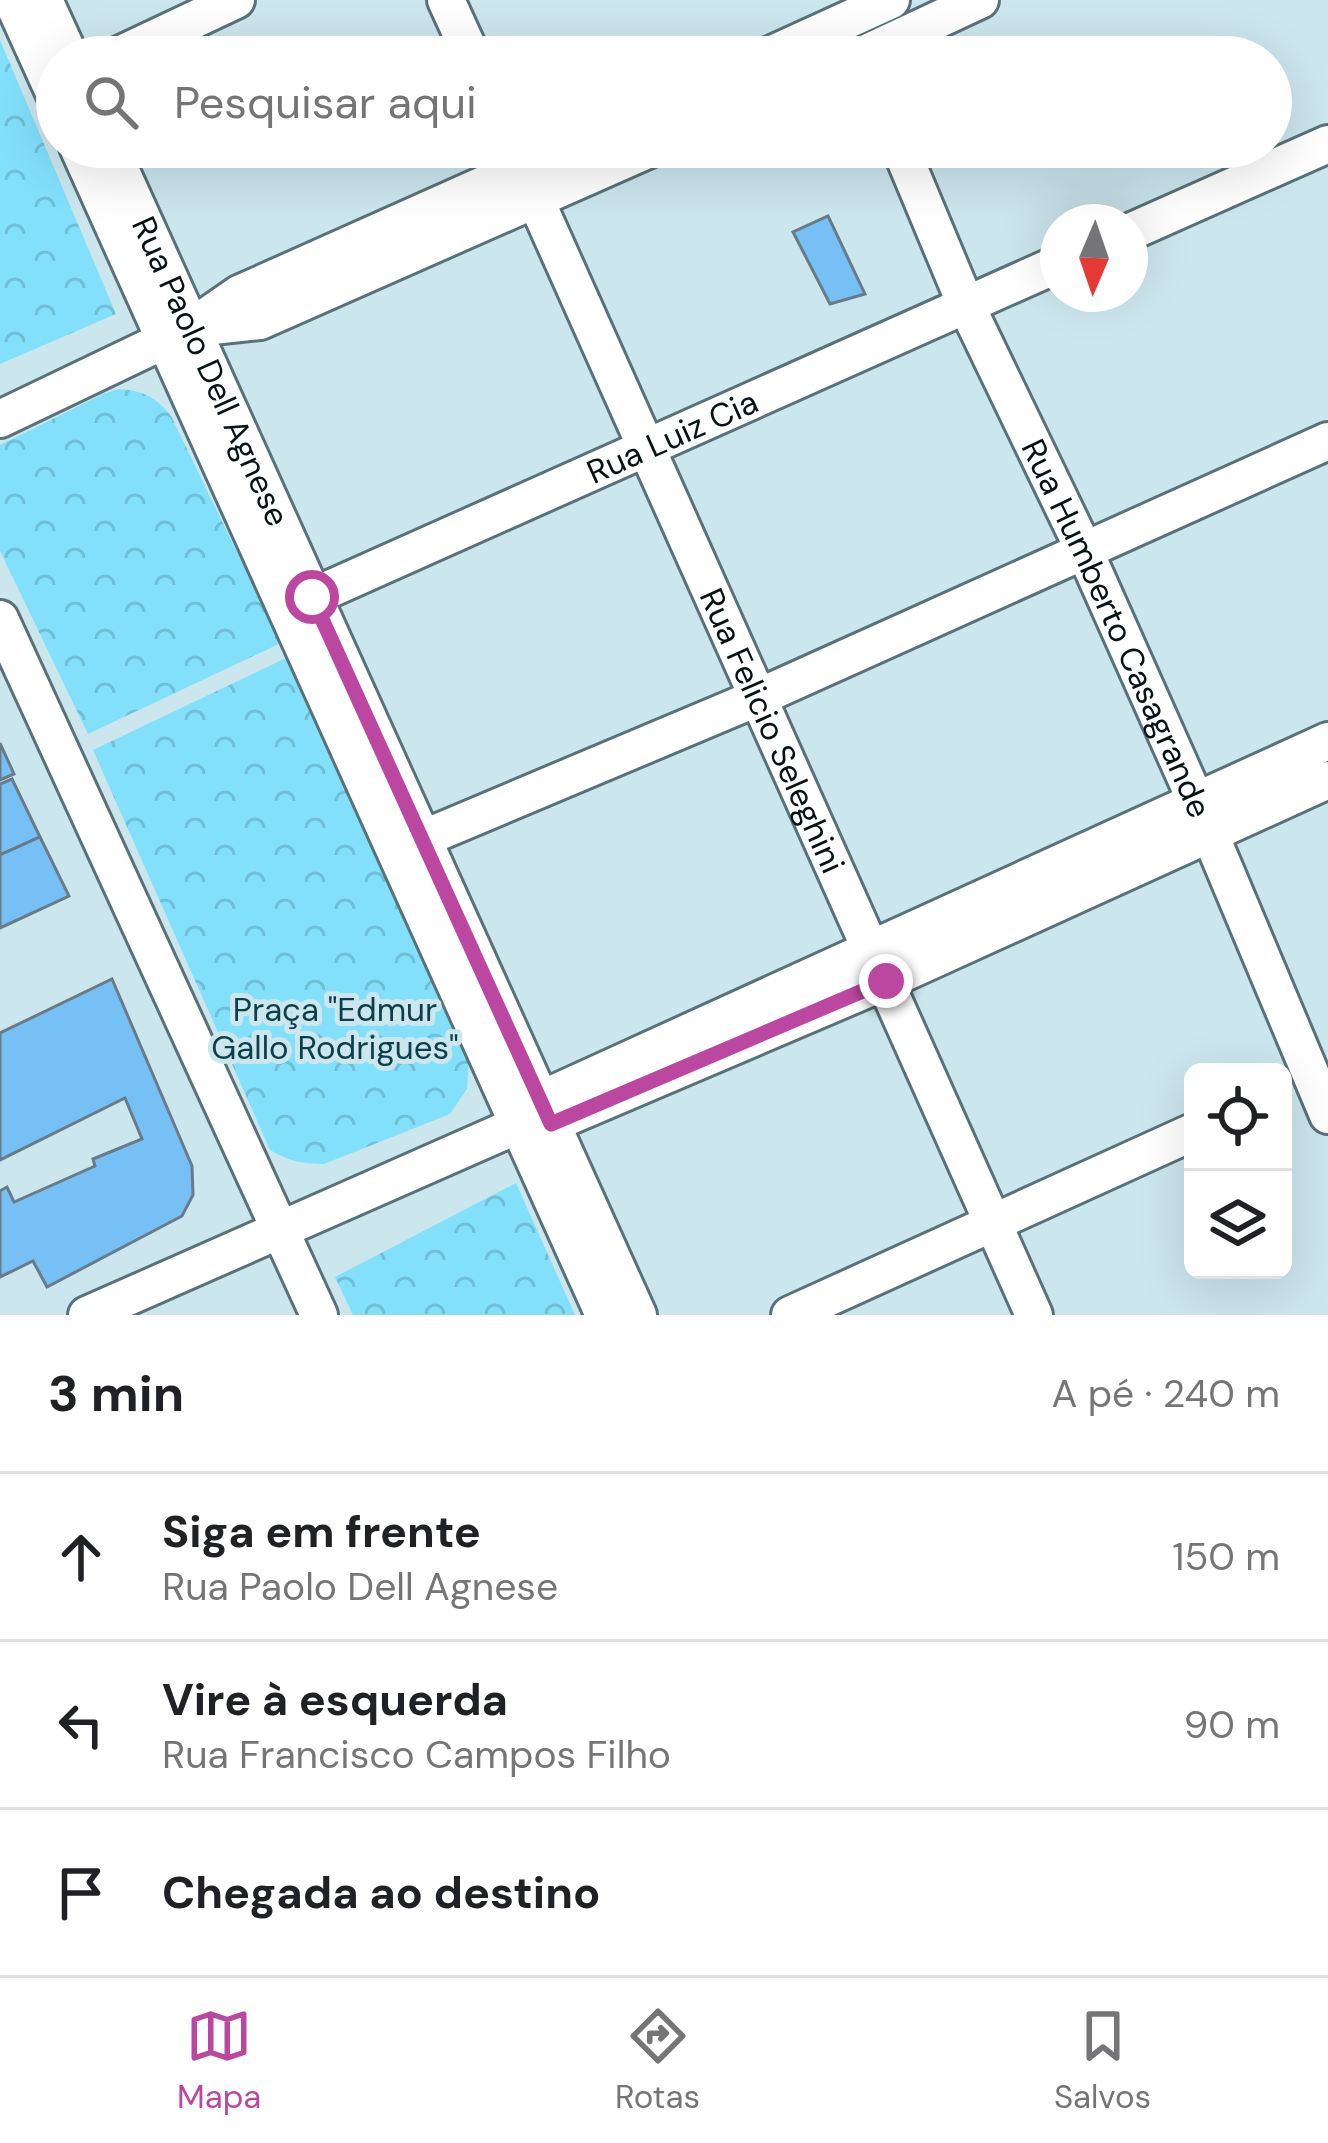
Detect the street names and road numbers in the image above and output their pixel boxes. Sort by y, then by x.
street label: Rua Paolo Dell Agnese [123,210,300,533]
street label: Rua Luiz Cia [580,379,764,493]
street label: Rua Humberto Casagrande [1012,432,1222,824]
street label: Rua Felicio Seleghini [690,581,855,880]

